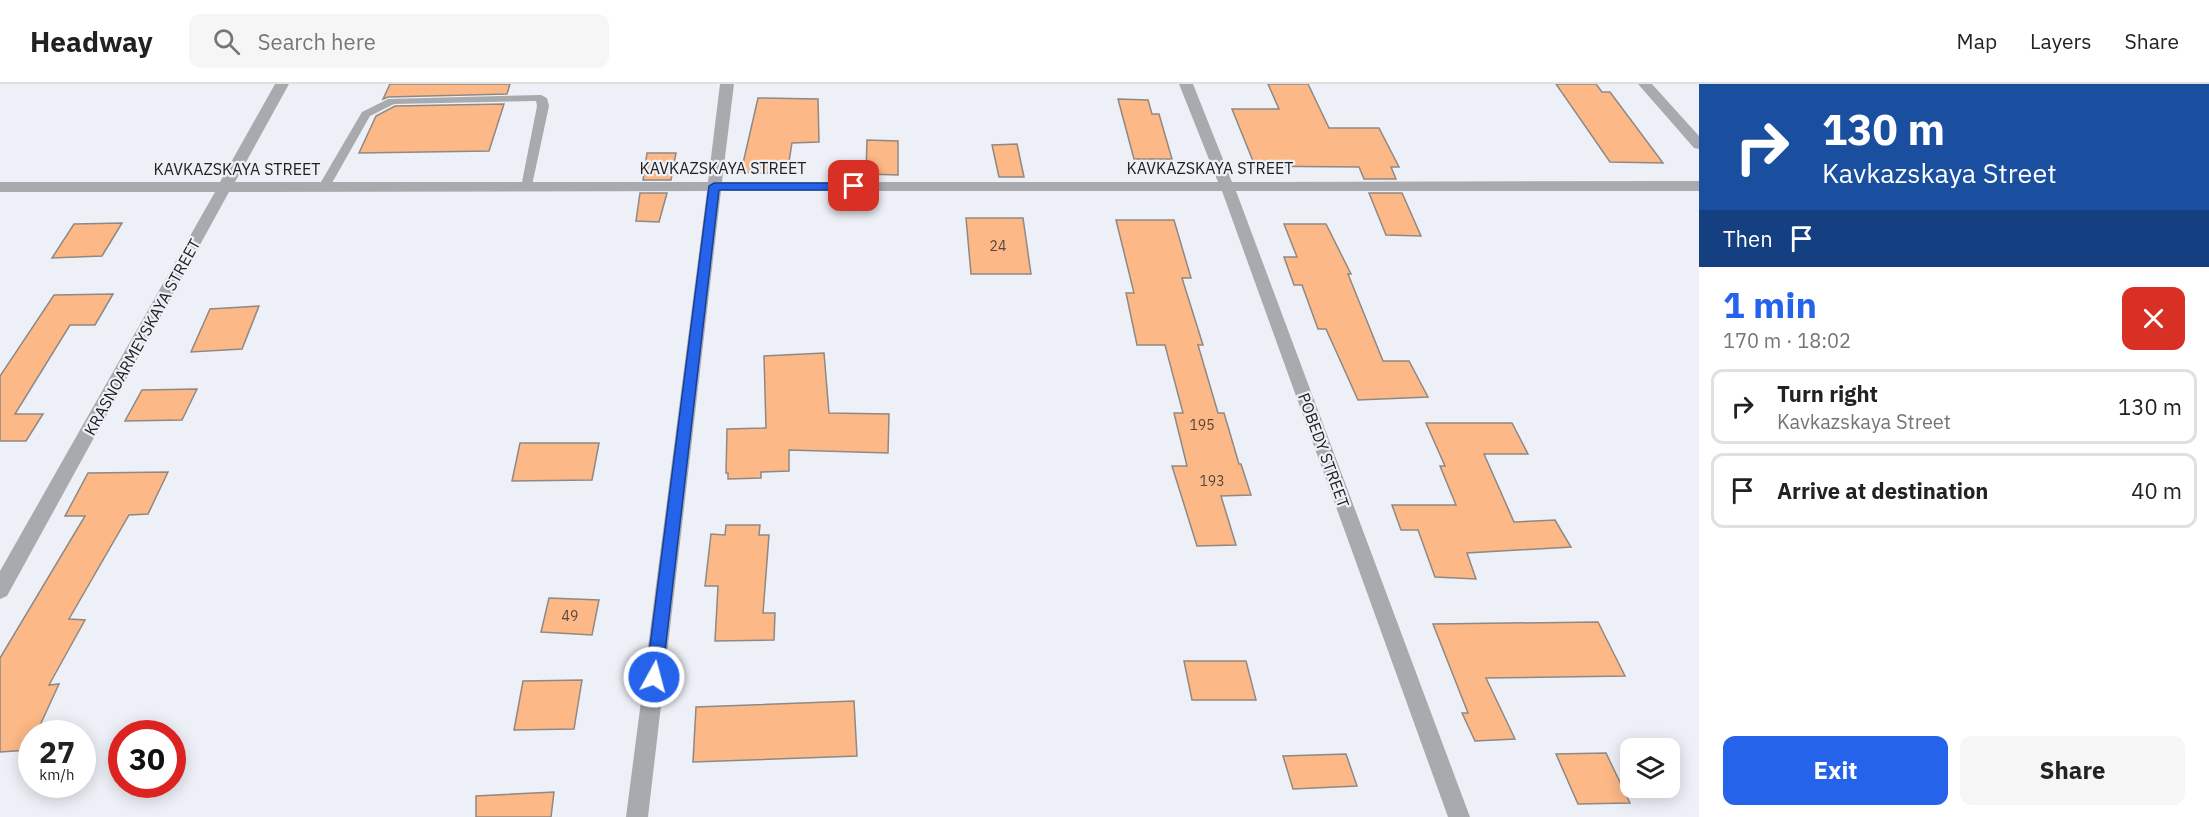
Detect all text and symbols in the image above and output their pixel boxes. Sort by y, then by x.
search box [189,14,609,68]
text: Headway [30,23,153,60]
icon: search [210,25,243,58]
text: Search here [258,27,376,56]
text: Map [1957,27,1997,55]
text: Layers [2030,27,2092,55]
text: Share [2125,27,2179,55]
text: 130 m [1822,102,1945,157]
icon: right [1723,108,1801,186]
text: Kavkazskaya Street [1822,155,2057,190]
street label: KAVKAZSKAYA STREET [640,158,806,178]
street label: KAVKAZSKAYA STREET [1127,158,1293,178]
street label: KAVKAZSKAYA STREET [154,159,320,179]
pin [828,160,879,211]
icon: arrive [837,169,870,202]
icon: arrive [1785,222,1818,255]
text: Then [1723,224,1773,253]
street label: KRASNOARMEYSKAYA STREET [80,235,204,439]
house number: 24 [990,237,1006,255]
text: 1 min [1723,281,1817,328]
button: close [2122,287,2185,350]
text: 170 m · 18:02 [1723,327,1851,354]
text: Turn right [1777,379,1878,408]
street label: POBEDY STREET [1294,390,1354,510]
icon: right [1726,390,1759,423]
text: 130 m [2118,392,2182,421]
text: Kavkazskaya Street [1777,408,1951,435]
house number: 195 [1189,416,1215,434]
house number: 193 [1199,472,1225,490]
icon: arrive [1726,474,1759,507]
text: Arrive at destination [1777,476,1988,505]
text: 40 m [2131,476,2182,505]
house number: 49 [562,607,578,625]
position arrow [622,645,686,709]
speed limit sign: 30 [108,720,186,798]
text: 27 [39,732,75,771]
button: Exit [1723,736,1948,805]
button: Share [1960,736,2185,805]
map controls [1620,738,1680,798]
button: layers [1620,738,1680,798]
text: km/h [39,765,75,784]

